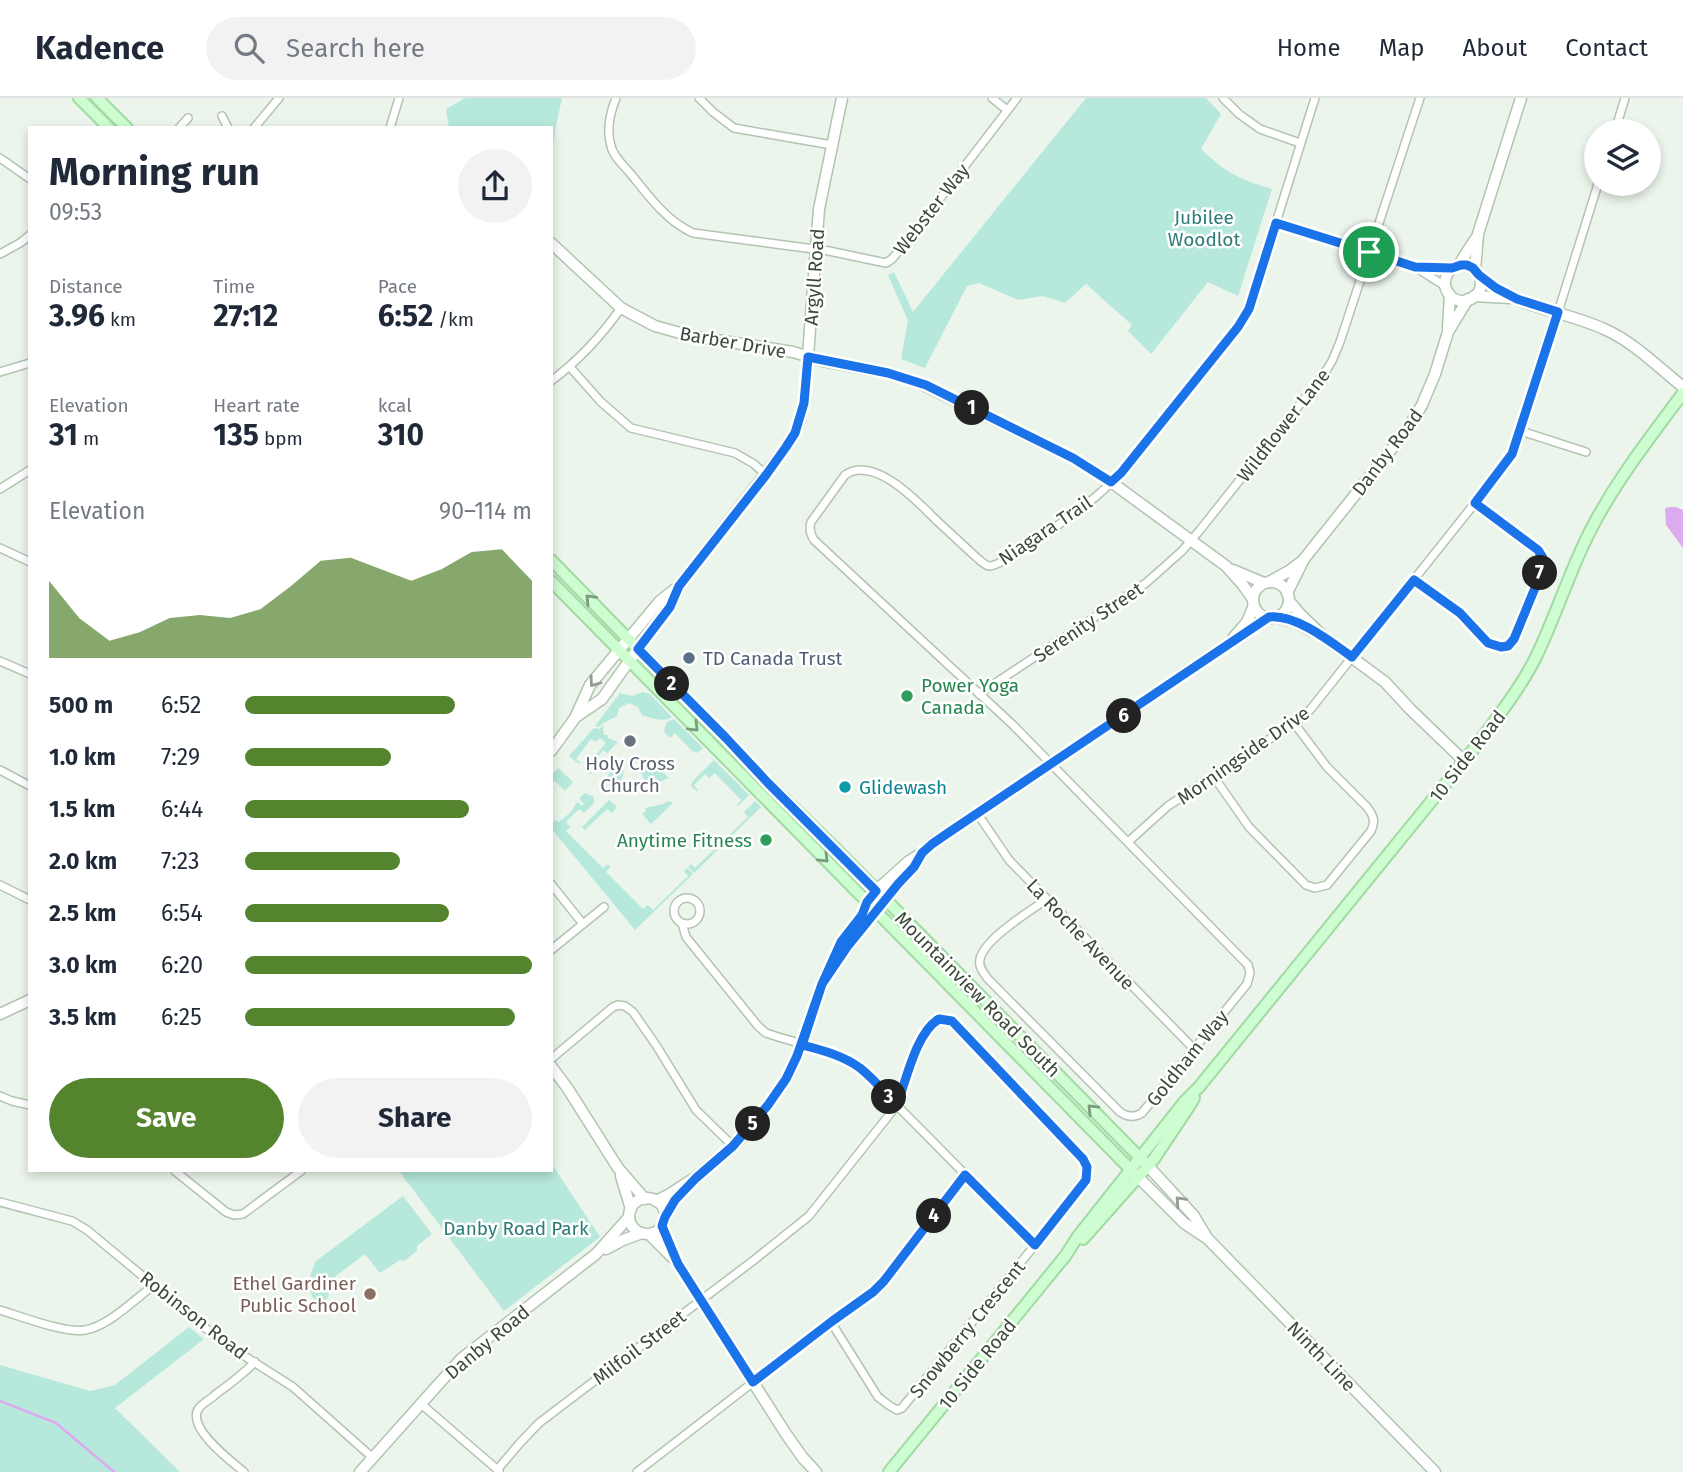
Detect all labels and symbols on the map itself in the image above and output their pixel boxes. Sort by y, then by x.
street label: Webster Way [889,158,975,260]
park label: Jubilee Woodlot [1168,206,1240,251]
pin [1339,222,1399,282]
street label: Argyll Road [800,228,829,326]
street label: Barber Drive [678,322,788,363]
street label: Wildflower Lane [1232,364,1335,487]
pin: 1 [954,390,990,426]
street label: Danby Road [1347,404,1428,500]
street label: Niagara Trail [994,491,1097,570]
pin: 7 [1522,556,1558,590]
street label: Serenity Street [1029,577,1147,667]
one-way arrow [585,594,598,607]
place label: TD Canada Trust [703,647,843,670]
marker: TD Canada Trust [681,650,697,666]
pin: 2 [654,666,690,702]
one-way arrow [590,674,602,687]
place label: Power Yoga Canada [921,674,1019,719]
marker: Power Yoga Canada [899,688,915,704]
pin: 6 [1106,698,1142,734]
street label: Morningside Drive [1173,701,1314,810]
street label: 10 Side Road [1424,706,1510,807]
one-way arrow [686,719,698,731]
marker: Holy Cross Church [622,733,638,749]
place label: Holy Cross Church [585,752,675,797]
place label: Glidewash [859,776,947,799]
marker: Glidewash [837,779,853,795]
place label: Anytime Fitness [617,829,752,852]
marker: Anytime Fitness [758,832,774,848]
one-way arrow [815,850,828,863]
street label: La Roche Avenue [1022,874,1139,995]
street label: Mountainview Road South [890,907,1065,1082]
street label: Goldham Way [1142,1005,1234,1111]
pin: 3 [872,1080,906,1114]
one-way arrow [1087,1105,1100,1118]
pin: 5 [736,1107,770,1142]
one-way arrow [1176,1196,1189,1209]
pin: 4 [916,1198,951,1234]
park label: Danby Road Park [443,1217,589,1240]
street label: Snowberry Crescent [905,1256,1030,1403]
street label: Robinson Road [135,1266,252,1364]
place label: Ethel Gardiner Public School [233,1272,357,1317]
marker: Ethel Gardiner Public School [362,1286,378,1302]
street label: Danby Road [441,1300,534,1384]
street label: Milfoil Street [588,1305,690,1390]
street label: 10 Side Road [934,1314,1021,1414]
street label: Ninth Line [1283,1316,1361,1396]

